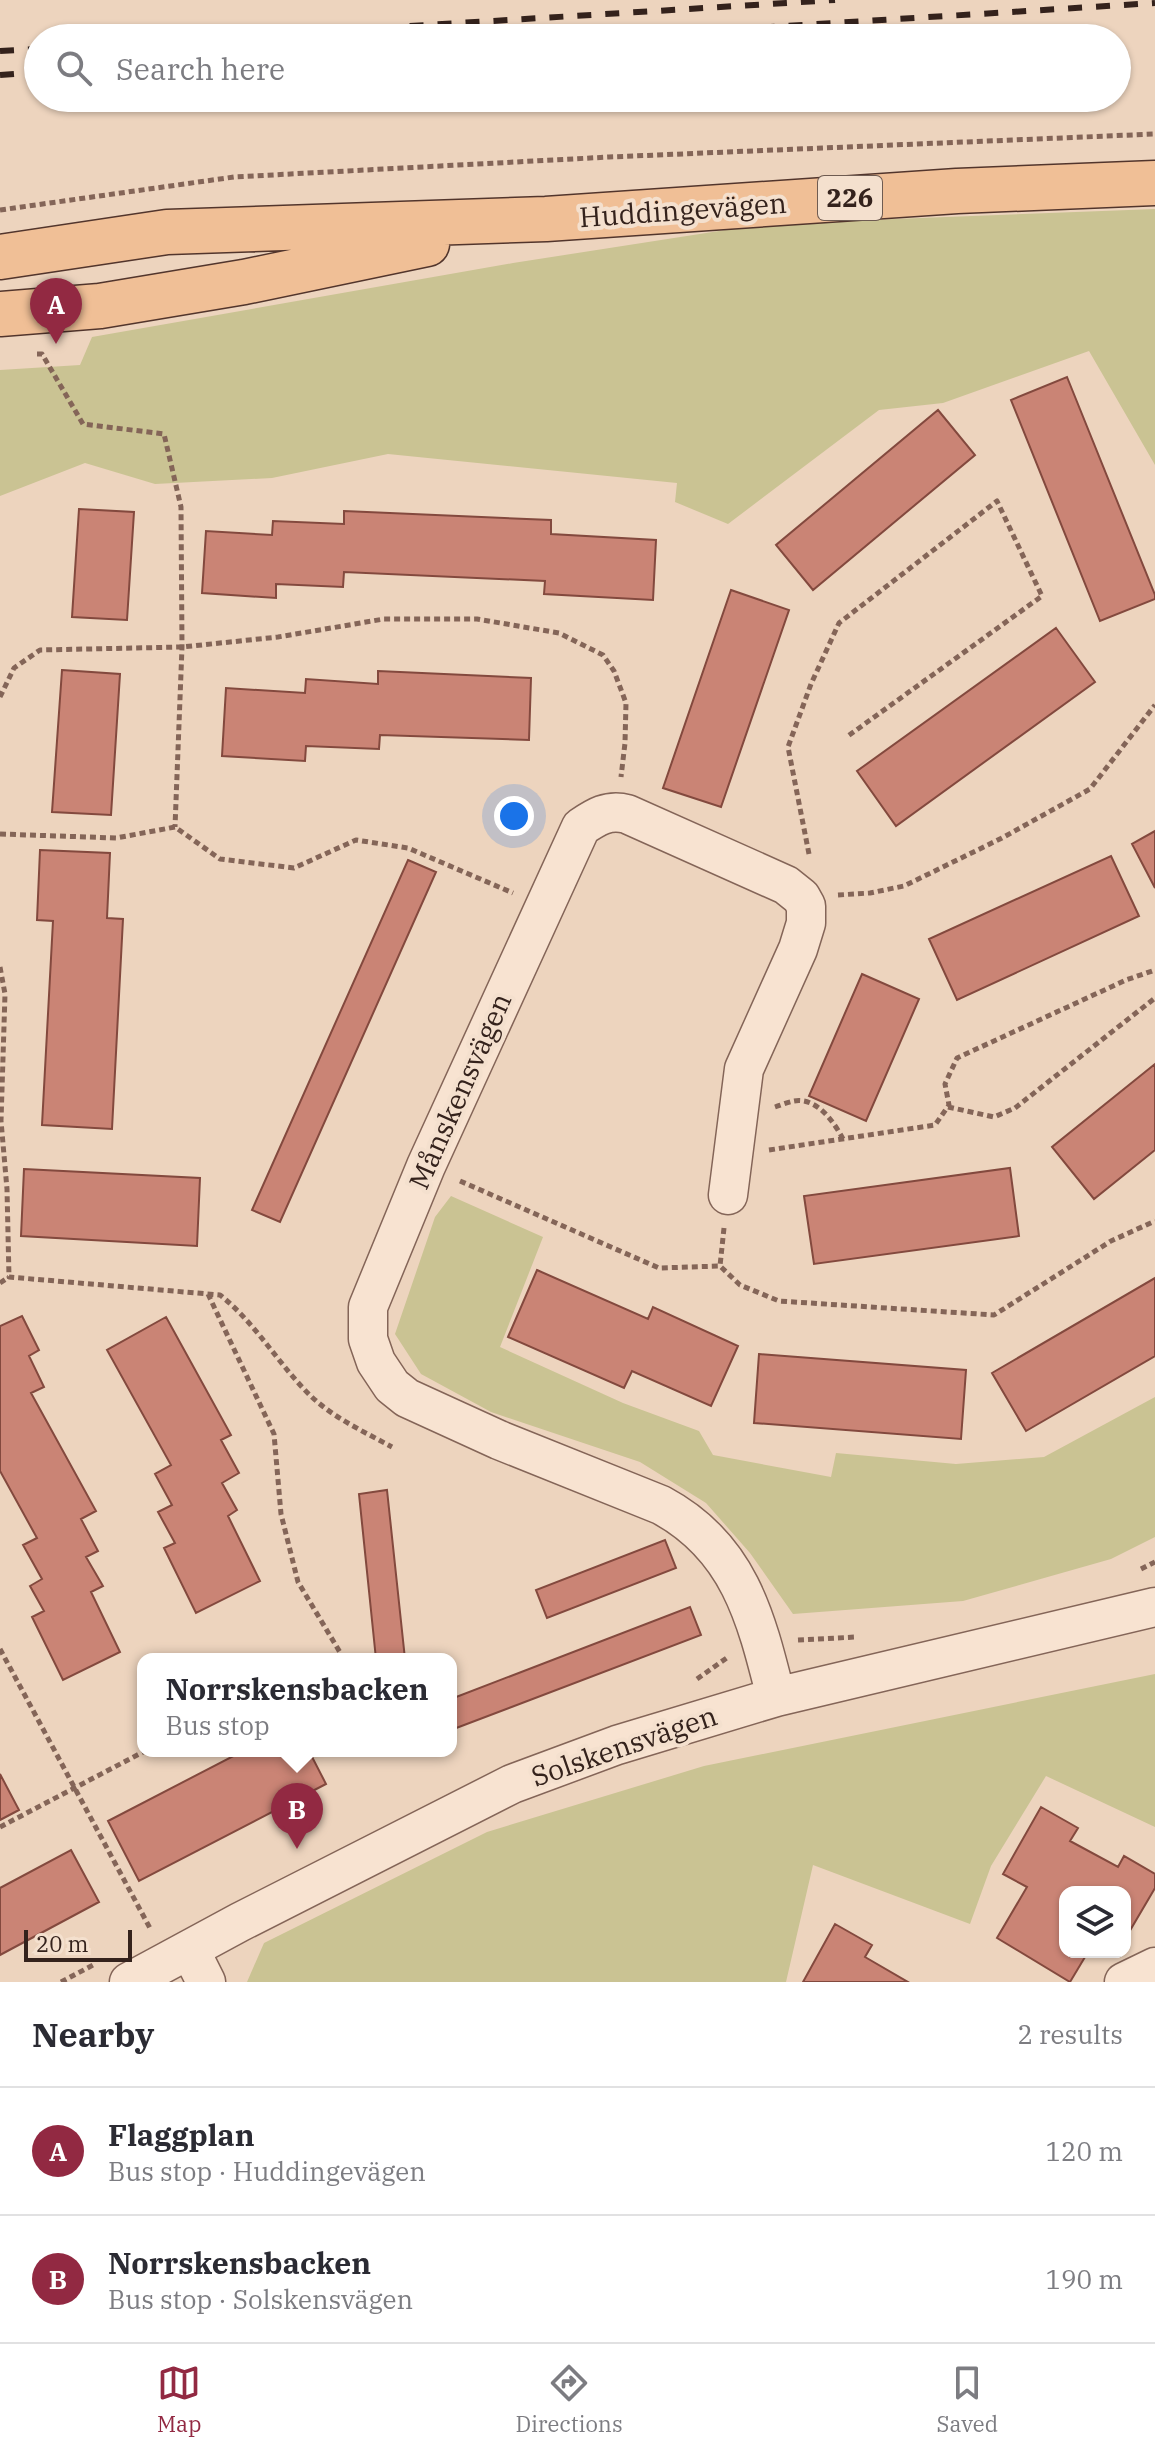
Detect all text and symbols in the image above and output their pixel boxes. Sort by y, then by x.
search box [24,24,1131,112]
icon: search [52,46,96,90]
text: Search here [116,49,285,88]
road number: 226 [818,176,882,220]
street label: Huddingevägen [578,184,788,235]
pin: A [30,278,82,344]
your location [494,796,534,836]
street label: Månskensvägen [400,987,519,1195]
popup [137,1653,457,1757]
text: Norrskensbacken [165,1669,429,1708]
street label: Solskensvägen [526,1696,722,1795]
text: Bus stop [165,1708,270,1742]
pin: B [271,1783,323,1849]
map controls [1059,1886,1131,1958]
button: layers [1059,1886,1131,1958]
scale bar [24,1926,132,1962]
text: 20 m [36,1929,88,1958]
text: Nearby [32,2012,154,2056]
text: 2 results [1017,2017,1123,2051]
text: Flaggplan [108,2115,255,2154]
text: A [49,2134,67,2168]
text: 120 m [1045,2134,1123,2168]
text: Bus stop · Huddingevägen [108,2154,426,2188]
text: Norrskensbacken [108,2243,371,2282]
text: B [49,2262,67,2296]
text: 190 m [1045,2262,1123,2296]
text: Bus stop · Solskensvägen [108,2282,413,2316]
tab: Map [157,2361,202,2438]
tab: Directions [515,2361,623,2438]
tab: Saved [936,2361,998,2438]

